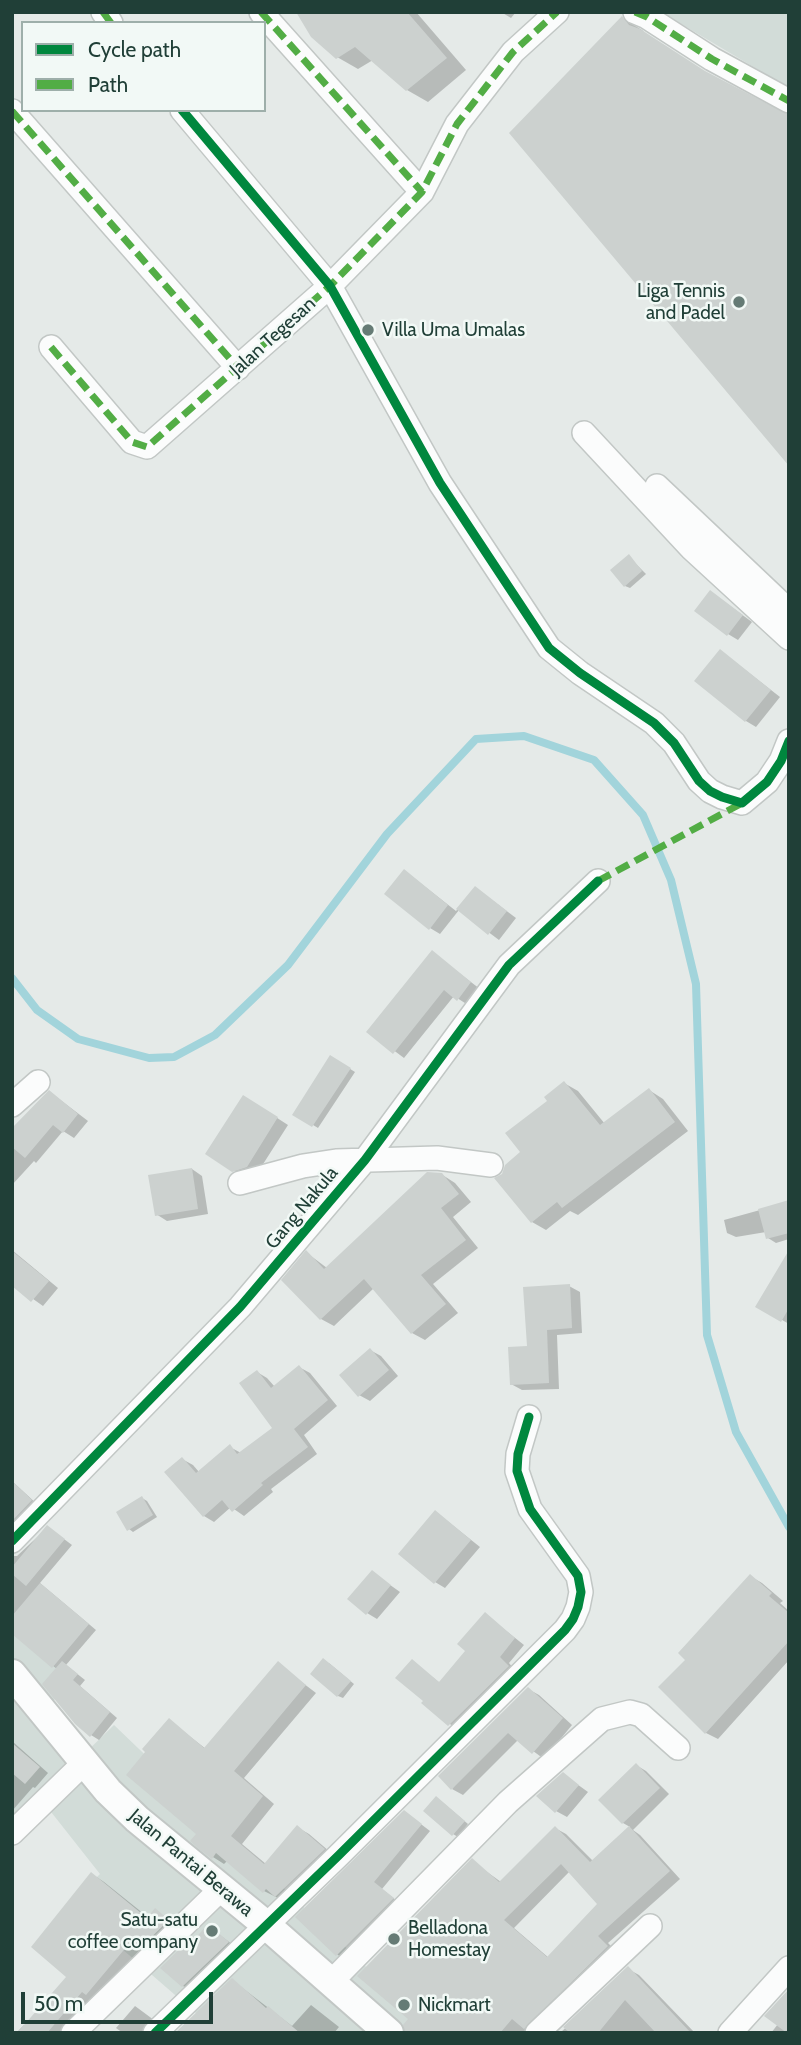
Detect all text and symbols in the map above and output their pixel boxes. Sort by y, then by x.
legend [21,21,266,112]
text: Cycle path [88,37,181,62]
text: Path [88,72,128,97]
place label: Liga Tennis and Padel [637,280,725,324]
street label: Jalan Tegesan [225,293,321,381]
marker: Liga Tennis and Padel [731,294,747,310]
place label: Villa Uma Umalas [382,319,525,341]
marker: Villa Uma Umalas [360,322,376,338]
street label: Gang Nakula [261,1162,343,1254]
street label: Jalan Pantai Berawa [124,1804,258,1922]
place label: Satu-satu coffee company [68,1909,198,1953]
place label: Belladona Homestay [408,1917,491,1961]
marker: Satu-satu coffee company [204,1923,220,1939]
marker: Belladona Homestay [386,1931,402,1947]
scale bar [24,1979,217,2023]
text: 50 m [34,1991,83,2016]
place label: Nickmart [418,1994,491,2016]
marker: Nickmart [396,1997,412,2013]

